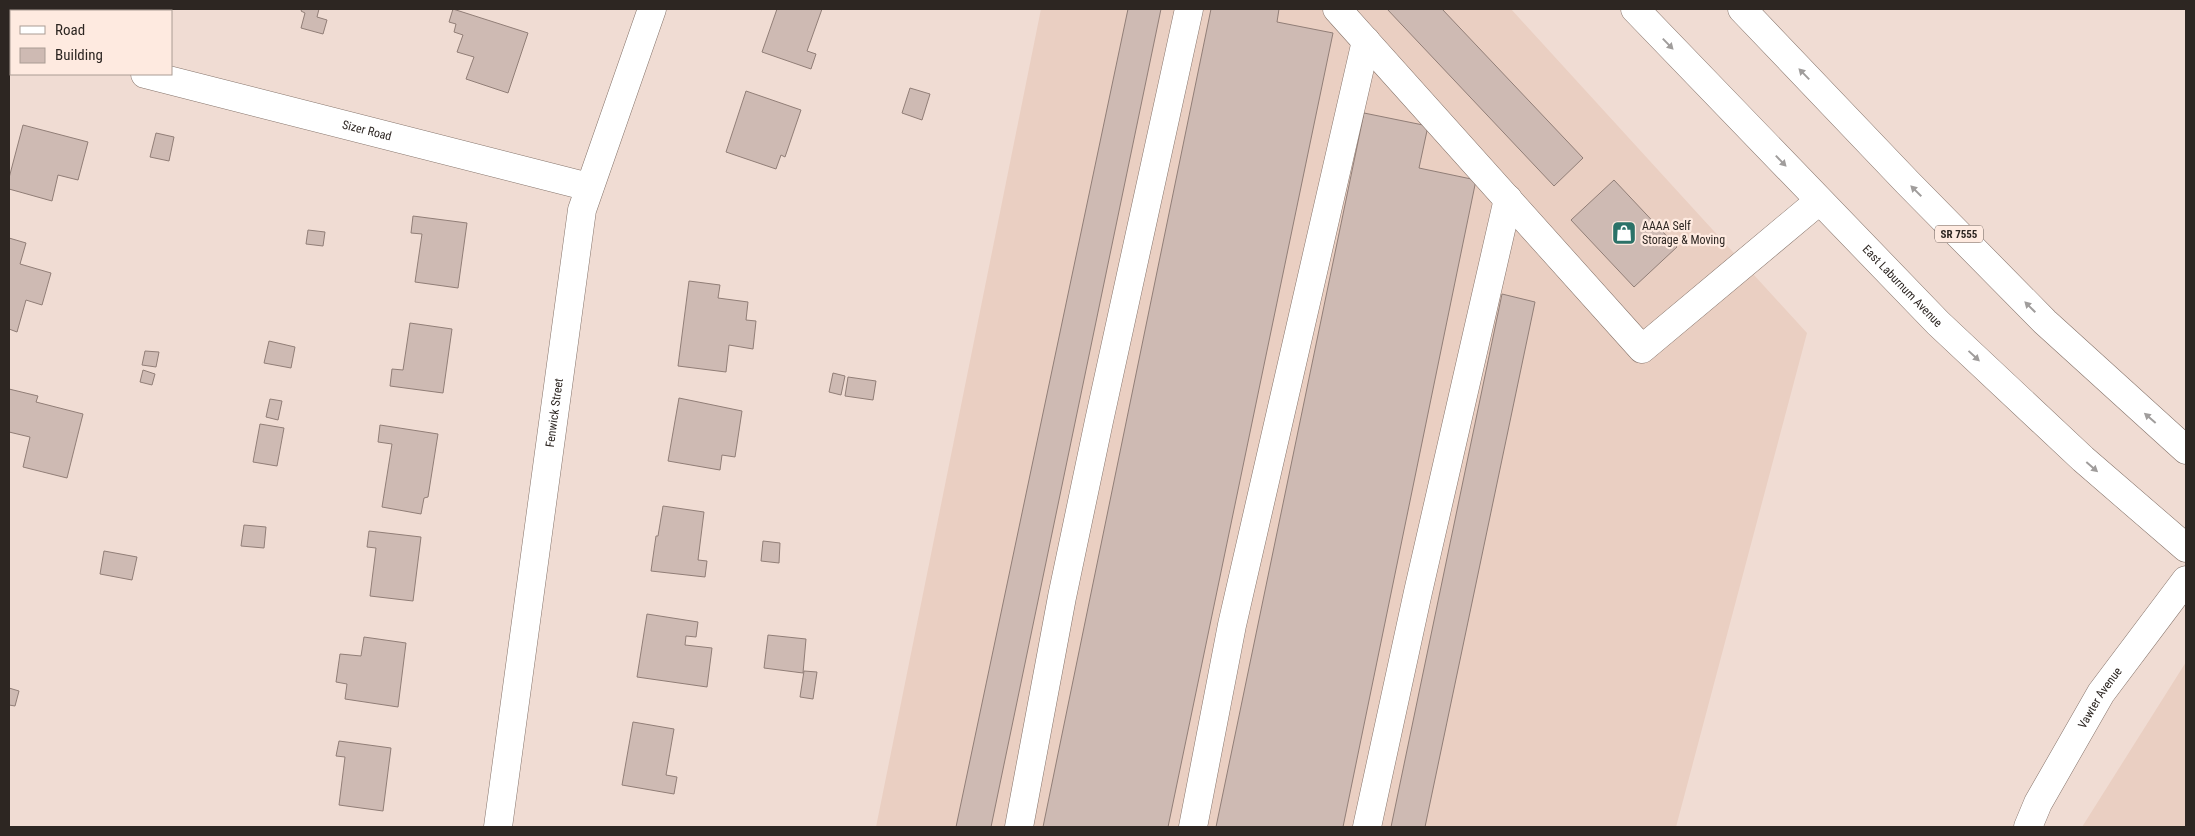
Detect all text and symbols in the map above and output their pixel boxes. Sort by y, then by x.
legend [10,10,172,75]
text: Road [55,21,85,39]
one-way arrow [1662,38,1674,50]
text: Building [55,46,103,64]
one-way arrow [1798,68,1810,80]
street label: Sizer Road [341,117,393,143]
one-way arrow [1775,155,1787,167]
one-way arrow [1911,186,1923,198]
place label: AAAA Self Storage & Moving [1642,219,1725,247]
shop icon: AAAA Self Storage & Moving [1611,220,1637,246]
road number: SR 7555 [1935,225,1983,242]
street label: East Laburnum Avenue [1860,242,1945,330]
one-way arrow [2025,301,2037,313]
one-way arrow [1967,350,1979,362]
street label: Fenwick Street [543,377,566,448]
one-way arrow [2143,412,2156,423]
one-way arrow [2086,462,2099,473]
street label: Vawter Avenue [2075,664,2125,731]

